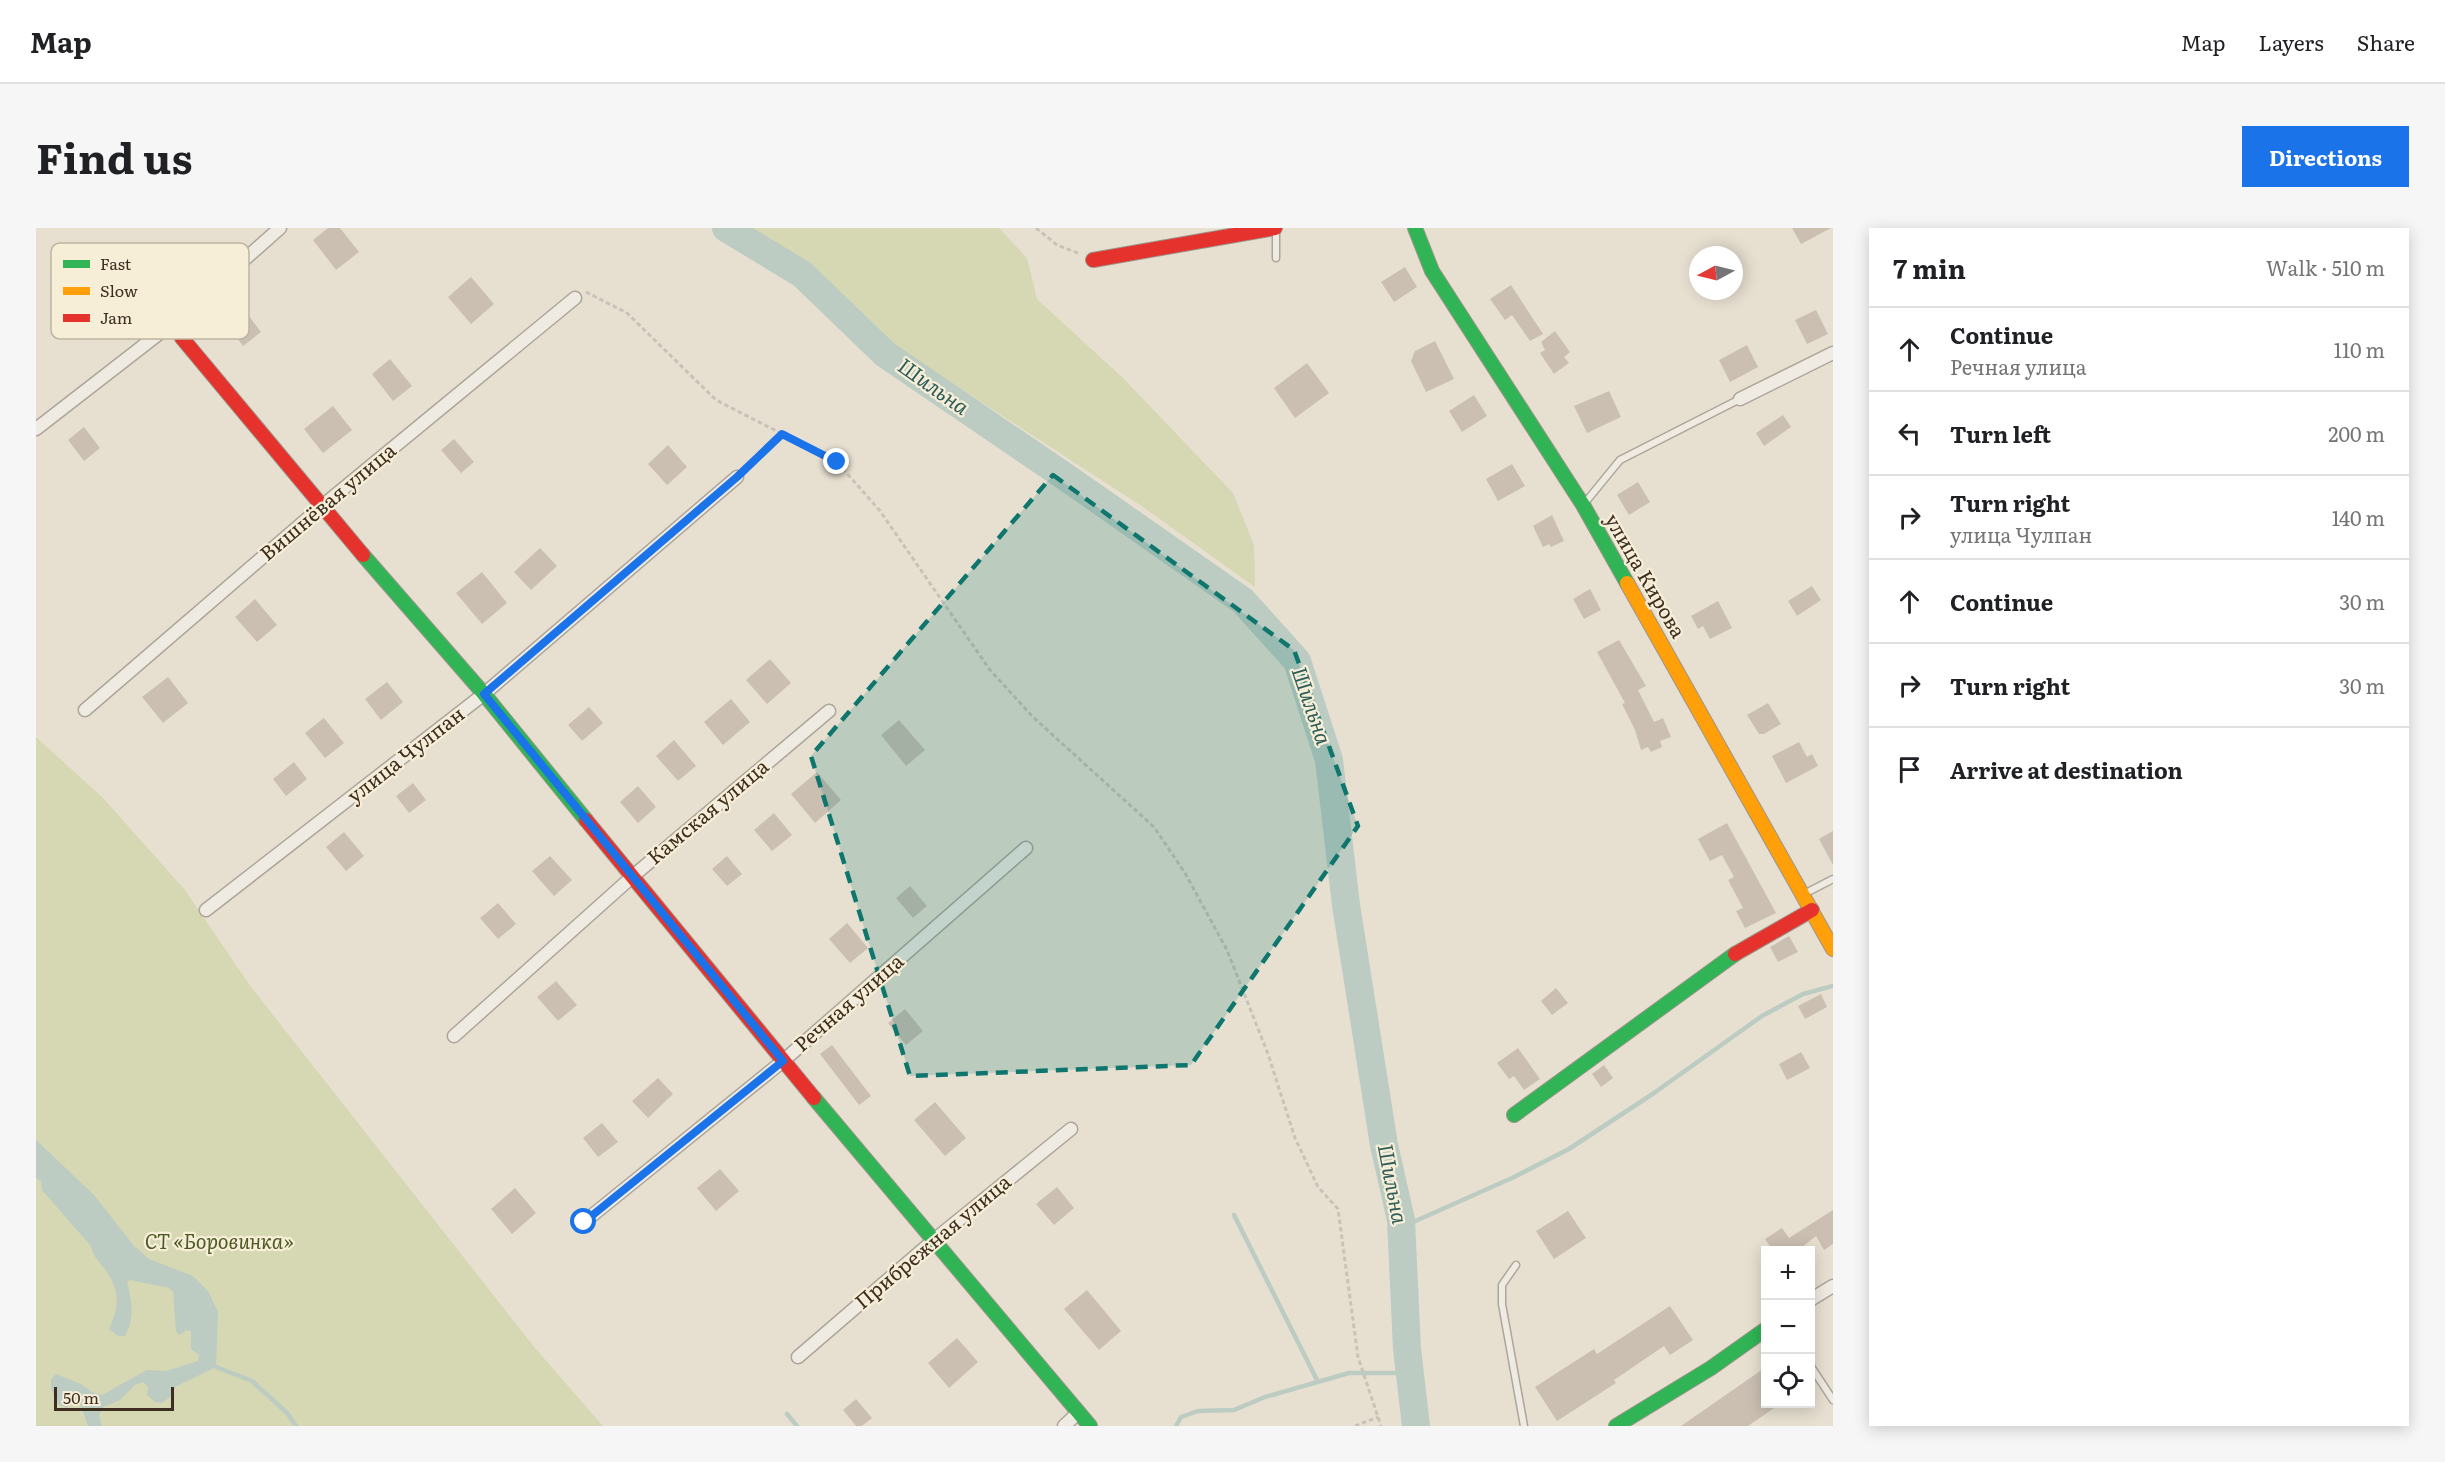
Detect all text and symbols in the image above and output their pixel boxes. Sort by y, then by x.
text: Map [30,20,92,62]
text: Map [2181,26,2226,57]
text: Layers [2259,26,2324,57]
text: Share [2357,26,2415,57]
text: Find us [36,125,193,187]
button: Directions [2242,126,2409,187]
legend [51,243,249,339]
north arrow [1689,246,1743,300]
text: 7 min [1893,248,1966,287]
text: Fast [100,251,132,275]
text: Walk · 510 m [2266,252,2385,282]
text: Slow [100,278,138,302]
text: Jam [100,305,133,329]
text: Continue [1950,318,2053,351]
icon: ahead [1893,333,1926,366]
text: 110 m [2334,334,2385,364]
water label: Шильна [892,349,976,421]
text: Речная улица [1950,351,2086,381]
icon: left [1893,417,1926,450]
text: Turn left [1950,417,2051,450]
text: 200 m [2328,418,2385,448]
street label: Вишнёвая улица [252,434,402,566]
route end [823,448,849,474]
text: Turn right [1950,486,2070,519]
icon: right [1893,501,1926,534]
text: 140 m [2332,502,2385,532]
street label: улица Кирова [1599,507,1695,643]
text: улица Чулпан [1950,519,2092,549]
icon: ahead [1893,585,1926,618]
text: Continue [1950,585,2053,618]
text: 30 m [2339,586,2385,616]
water label: Шильна [1286,662,1341,748]
icon: right [1893,669,1926,702]
text: Turn right [1950,669,2070,702]
text: 30 m [2339,670,2385,700]
street label: улица Чулпан [340,698,470,809]
street label: Камская улица [639,750,774,870]
icon: arrive [1893,753,1926,786]
text: Arrive at destination [1950,753,2183,786]
street label: Речная улица [786,945,909,1058]
water label: Шильна [1372,1141,1417,1226]
street label: Прибрежная улица [847,1166,1017,1315]
route start [570,1208,596,1234]
park label: СТ «Боровинка» [145,1225,293,1255]
map controls [1761,1246,1815,1408]
button: + [1761,1246,1815,1300]
button: − [1761,1300,1815,1354]
button: locate [1761,1354,1815,1408]
scale bar [54,1384,174,1412]
text: 50 m [63,1385,99,1409]

